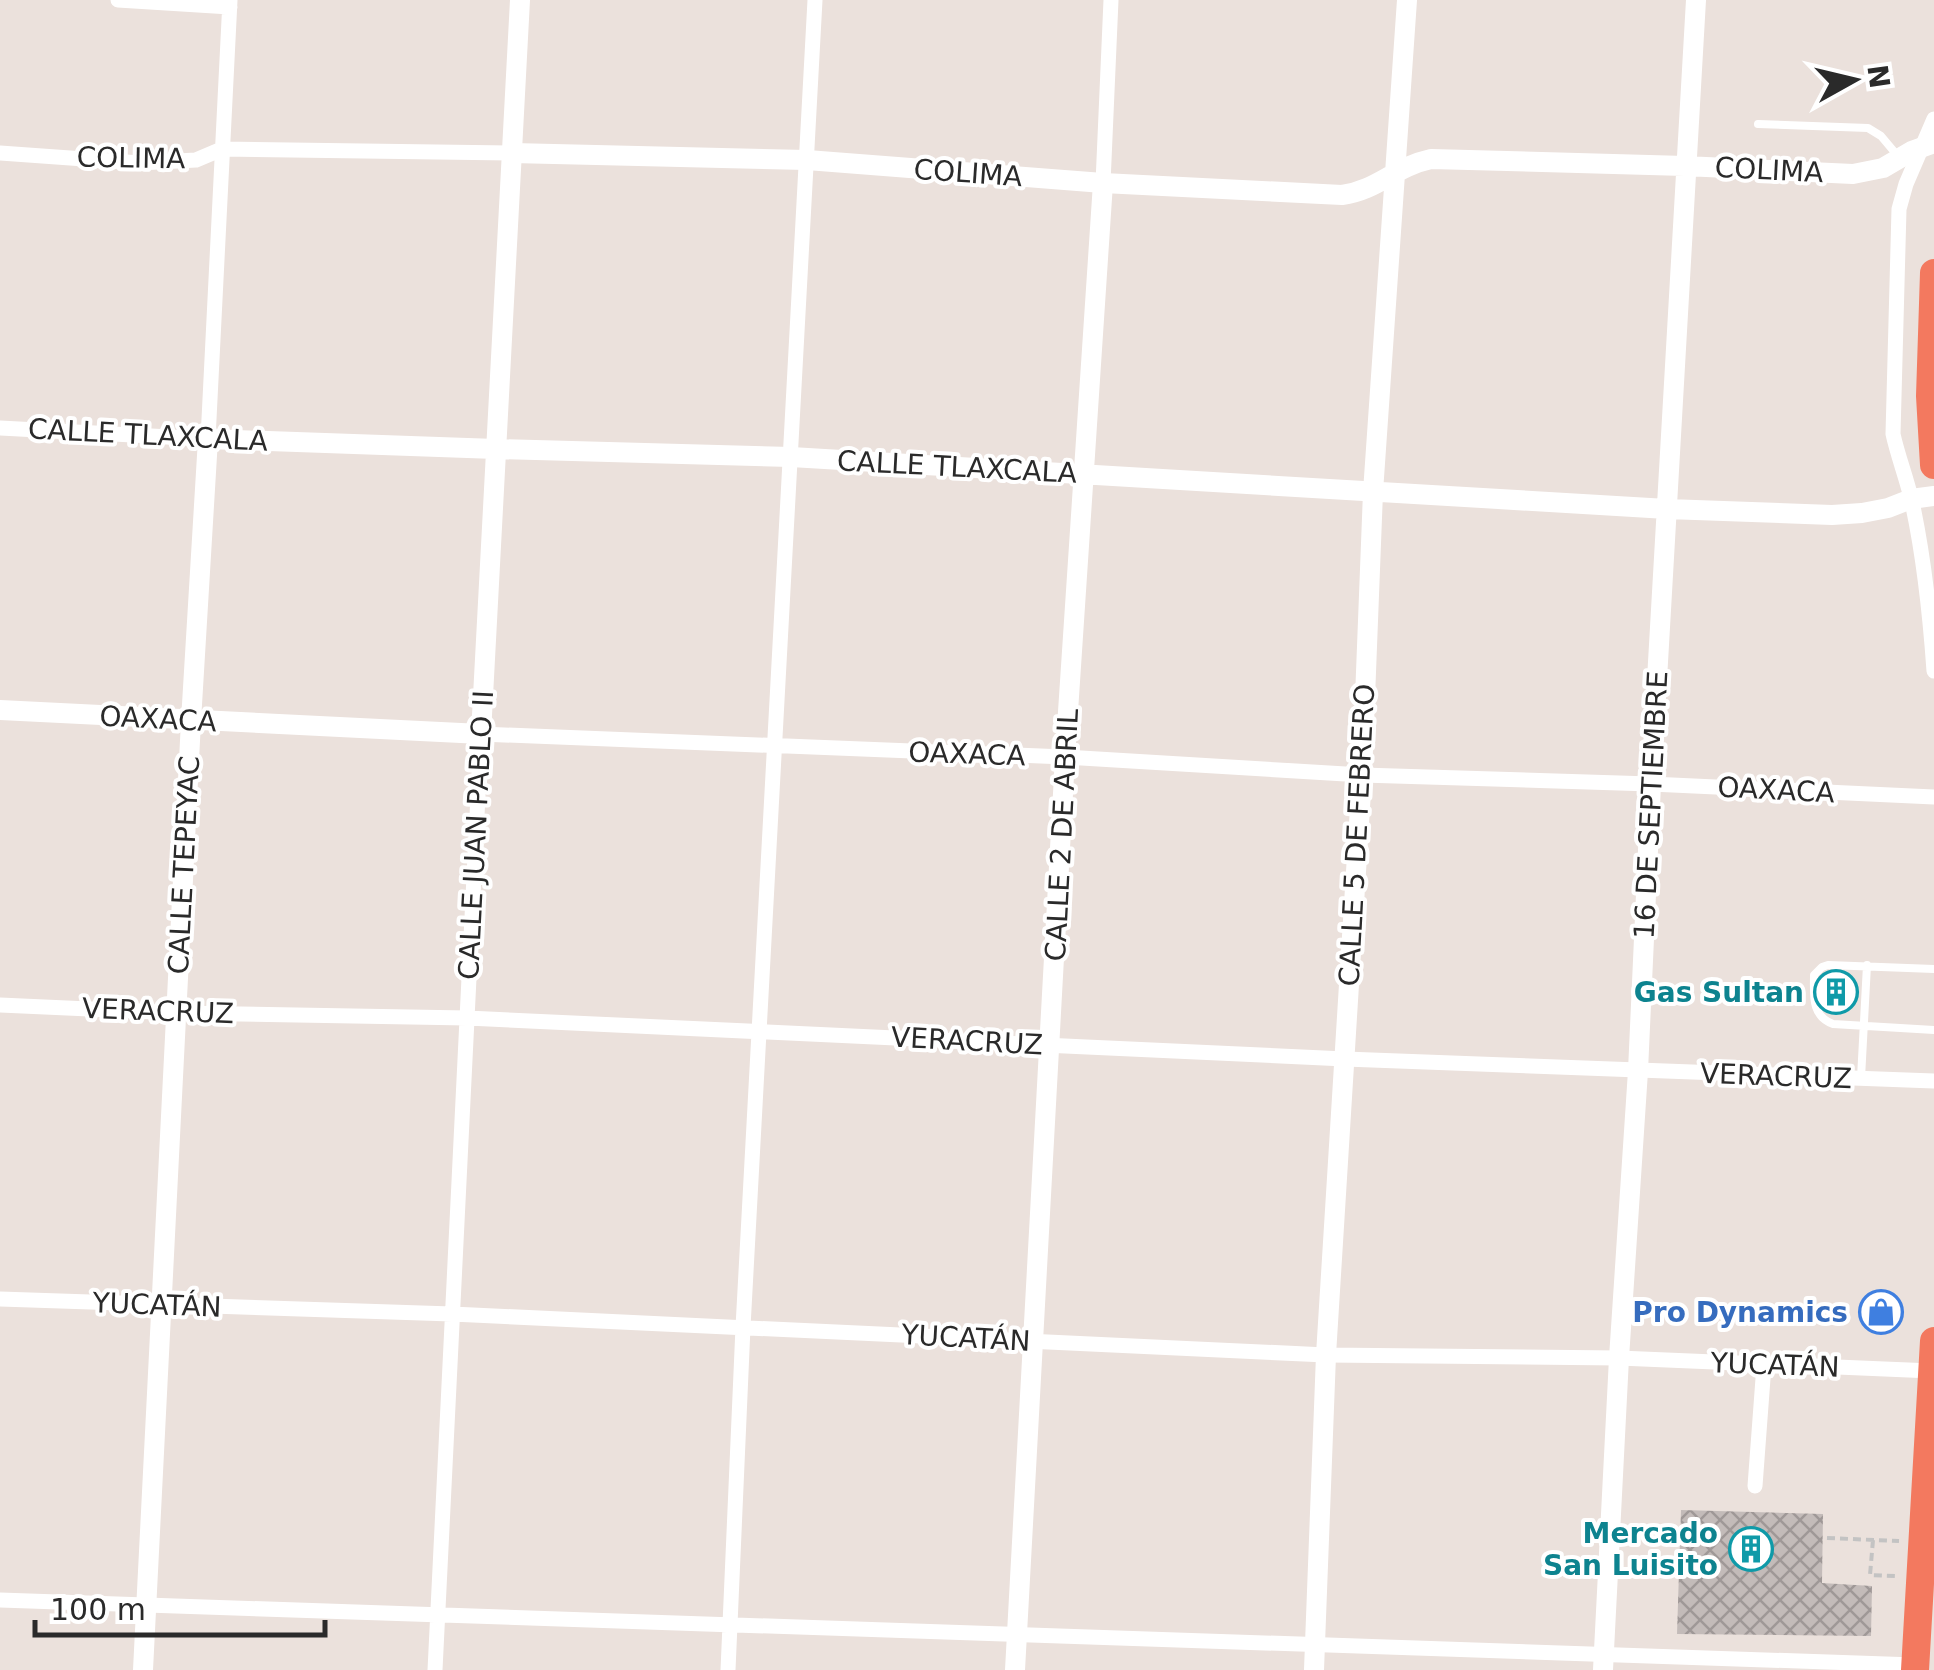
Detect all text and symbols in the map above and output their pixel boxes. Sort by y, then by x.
north arrow [1804,30,1904,130]
text: N [1860,63,1896,90]
street label: COLIMA [76,141,186,175]
street label: COLIMA [1714,151,1824,189]
street label: COLIMA [913,153,1023,193]
street label: CALLE TLAXCALA [27,412,269,458]
street label: CALLE TLAXCALA [836,444,1078,490]
street label: 16 DE SEPTIEMBRE [1627,670,1675,940]
street label: CALLE 5 DE FEBRERO [1333,683,1381,987]
street label: CALLE JUAN PABLO II [452,689,500,981]
street label: OAXACA [99,699,217,739]
street label: CALLE 2 DE ABRIL [1039,707,1085,962]
street label: OAXACA [908,735,1026,773]
street label: CALLE TEPEYAC [162,755,206,975]
street label: OAXACA [1717,770,1835,810]
building icon: Gas Sultan [1813,969,1859,1015]
place label: Gas Sultan [1634,976,1804,1009]
street label: VERACRUZ [81,992,235,1030]
street label: VERACRUZ [890,1021,1044,1061]
street label: VERACRUZ [1699,1057,1853,1095]
street label: YUCATÁN [91,1285,222,1324]
shop icon: Pro Dynamics [1858,1289,1904,1335]
place label: Pro Dynamics [1632,1296,1848,1329]
street label: YUCATÁN [900,1317,1031,1358]
street label: YUCATÁN [1709,1345,1840,1384]
place label: Mercado San Luisito [1543,1517,1718,1582]
building icon: Mercado San Luisito [1728,1526,1774,1572]
scale bar [35,1575,325,1637]
text: 100 m [50,1592,146,1627]

